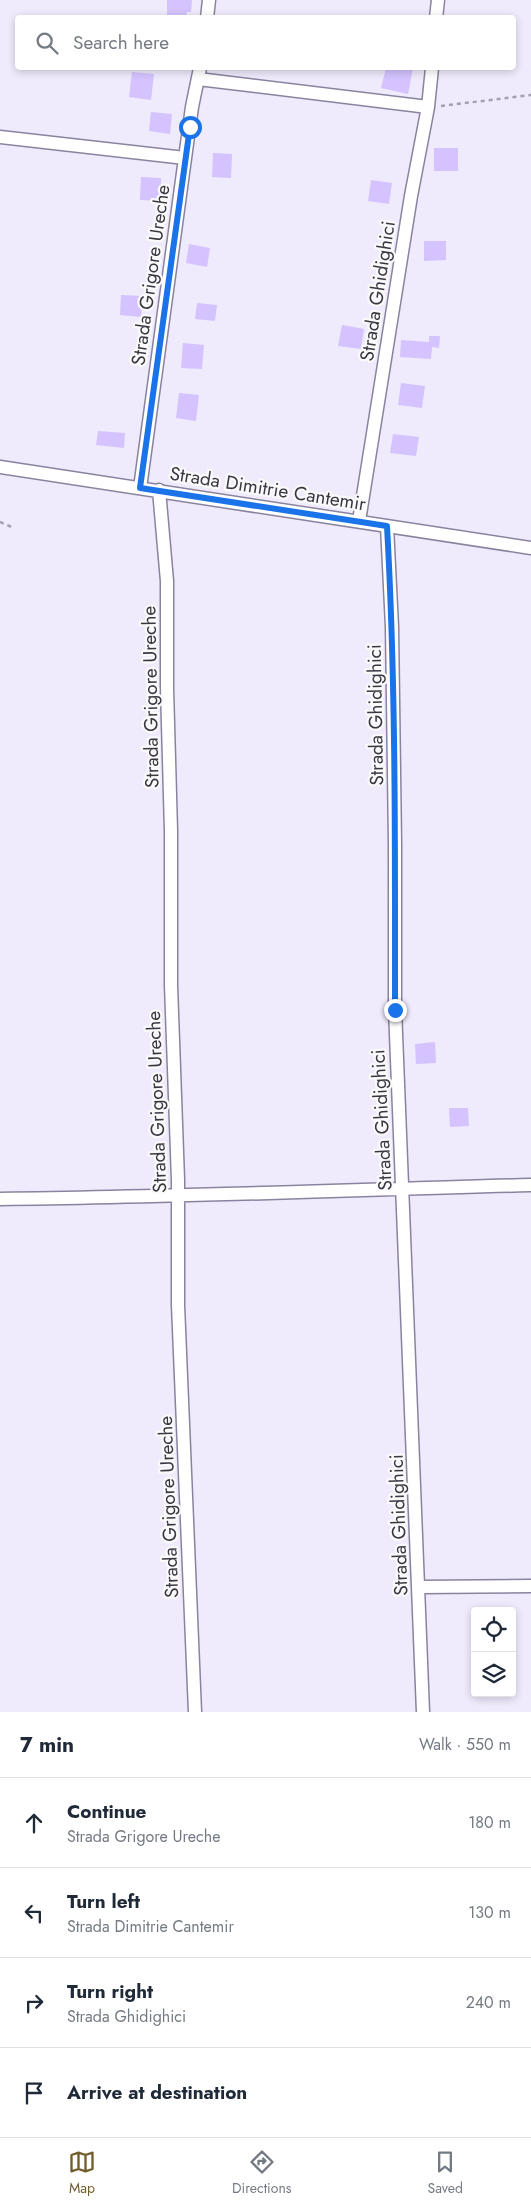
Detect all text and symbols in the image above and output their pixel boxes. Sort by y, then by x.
search box [15,15,516,70]
icon: search [33,29,61,57]
text: Search here [73,29,169,56]
route start [179,116,202,139]
street label: Strada Grigore Ureche [124,183,177,367]
street label: Strada Ghidighici [353,219,402,363]
street label: Strada Dimitrie Cantemir [168,460,368,517]
street label: Strada Grigore Ureche [135,605,166,788]
street label: Strada Ghidighici [361,644,390,786]
route end [384,999,407,1022]
street label: Strada Grigore Ureche [140,1010,173,1193]
street label: Strada Ghidighici [364,1049,399,1191]
street label: Strada Grigore Ureche [152,1415,185,1598]
street label: Strada Ghidighici [383,1454,414,1596]
map controls [471,1607,516,1697]
button: locate [471,1607,516,1652]
button: layers [471,1652,516,1697]
text: 7 min [20,1730,74,1760]
text: Walk · 550 m [419,1733,511,1756]
text: Continue [67,1798,146,1825]
icon: ahead [20,1809,48,1837]
text: 180 m [468,1811,511,1834]
text: Strada Grigore Ureche [67,1825,220,1848]
text: Turn left [67,1888,140,1915]
icon: left [20,1899,48,1927]
text: 130 m [468,1901,511,1924]
text: Strada Dimitrie Cantemir [67,1915,234,1938]
text: Turn right [67,1978,153,2005]
icon: right [20,1989,48,2017]
text: 240 m [466,1991,511,2014]
text: Strada Ghidighici [67,2005,186,2028]
icon: arrive [20,2079,48,2107]
text: Arrive at destination [67,2079,247,2106]
tab: Map [68,2148,96,2198]
tab: Directions [232,2148,291,2198]
tab: Saved [427,2148,463,2198]

